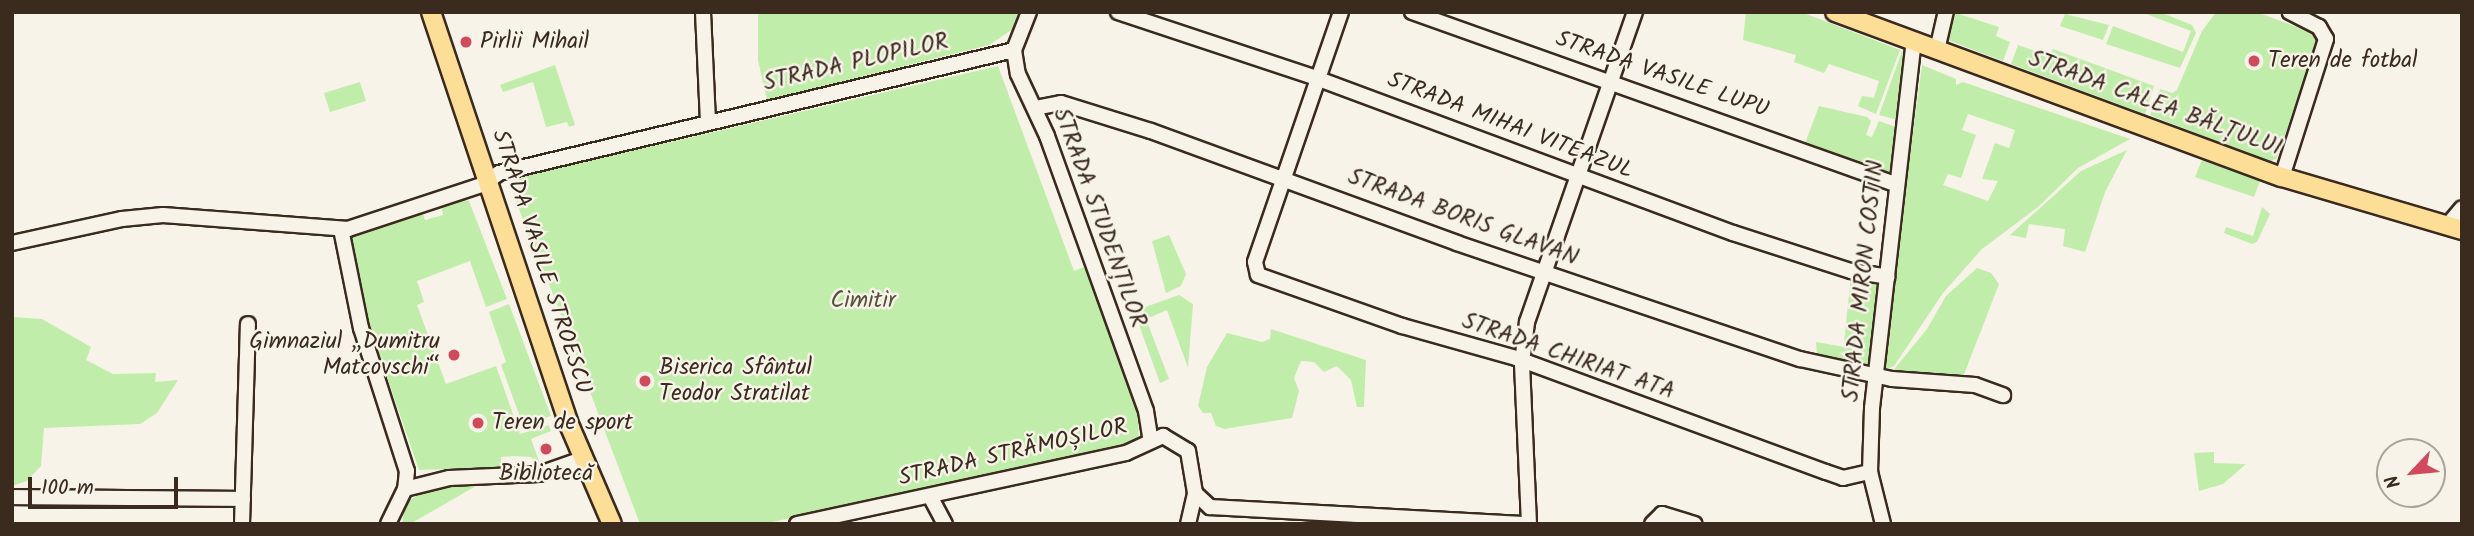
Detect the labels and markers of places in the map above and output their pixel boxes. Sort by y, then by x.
place label: Pirlii Mihail [480,28,589,56]
marker: Pirlii Mihail [458,34,474,50]
place label: Teren de fotbal [2268,47,2418,75]
marker: Teren de fotbal [2246,53,2262,69]
place label: Gimnaziul „Dumitru Matcovschi“ [249,328,440,382]
marker: Gimnaziul „Dumitru Matcovschi“ [446,347,462,363]
place label: Biserica Sfântul Teodor Stratilat [659,354,812,408]
marker: Biserica Sfântul Teodor Stratilat [637,373,653,389]
place label: Teren de sport [492,409,633,437]
marker: Teren de sport [470,415,486,431]
marker: Bibliotecă [538,441,554,457]
place label: Bibliotecă [499,460,593,488]

